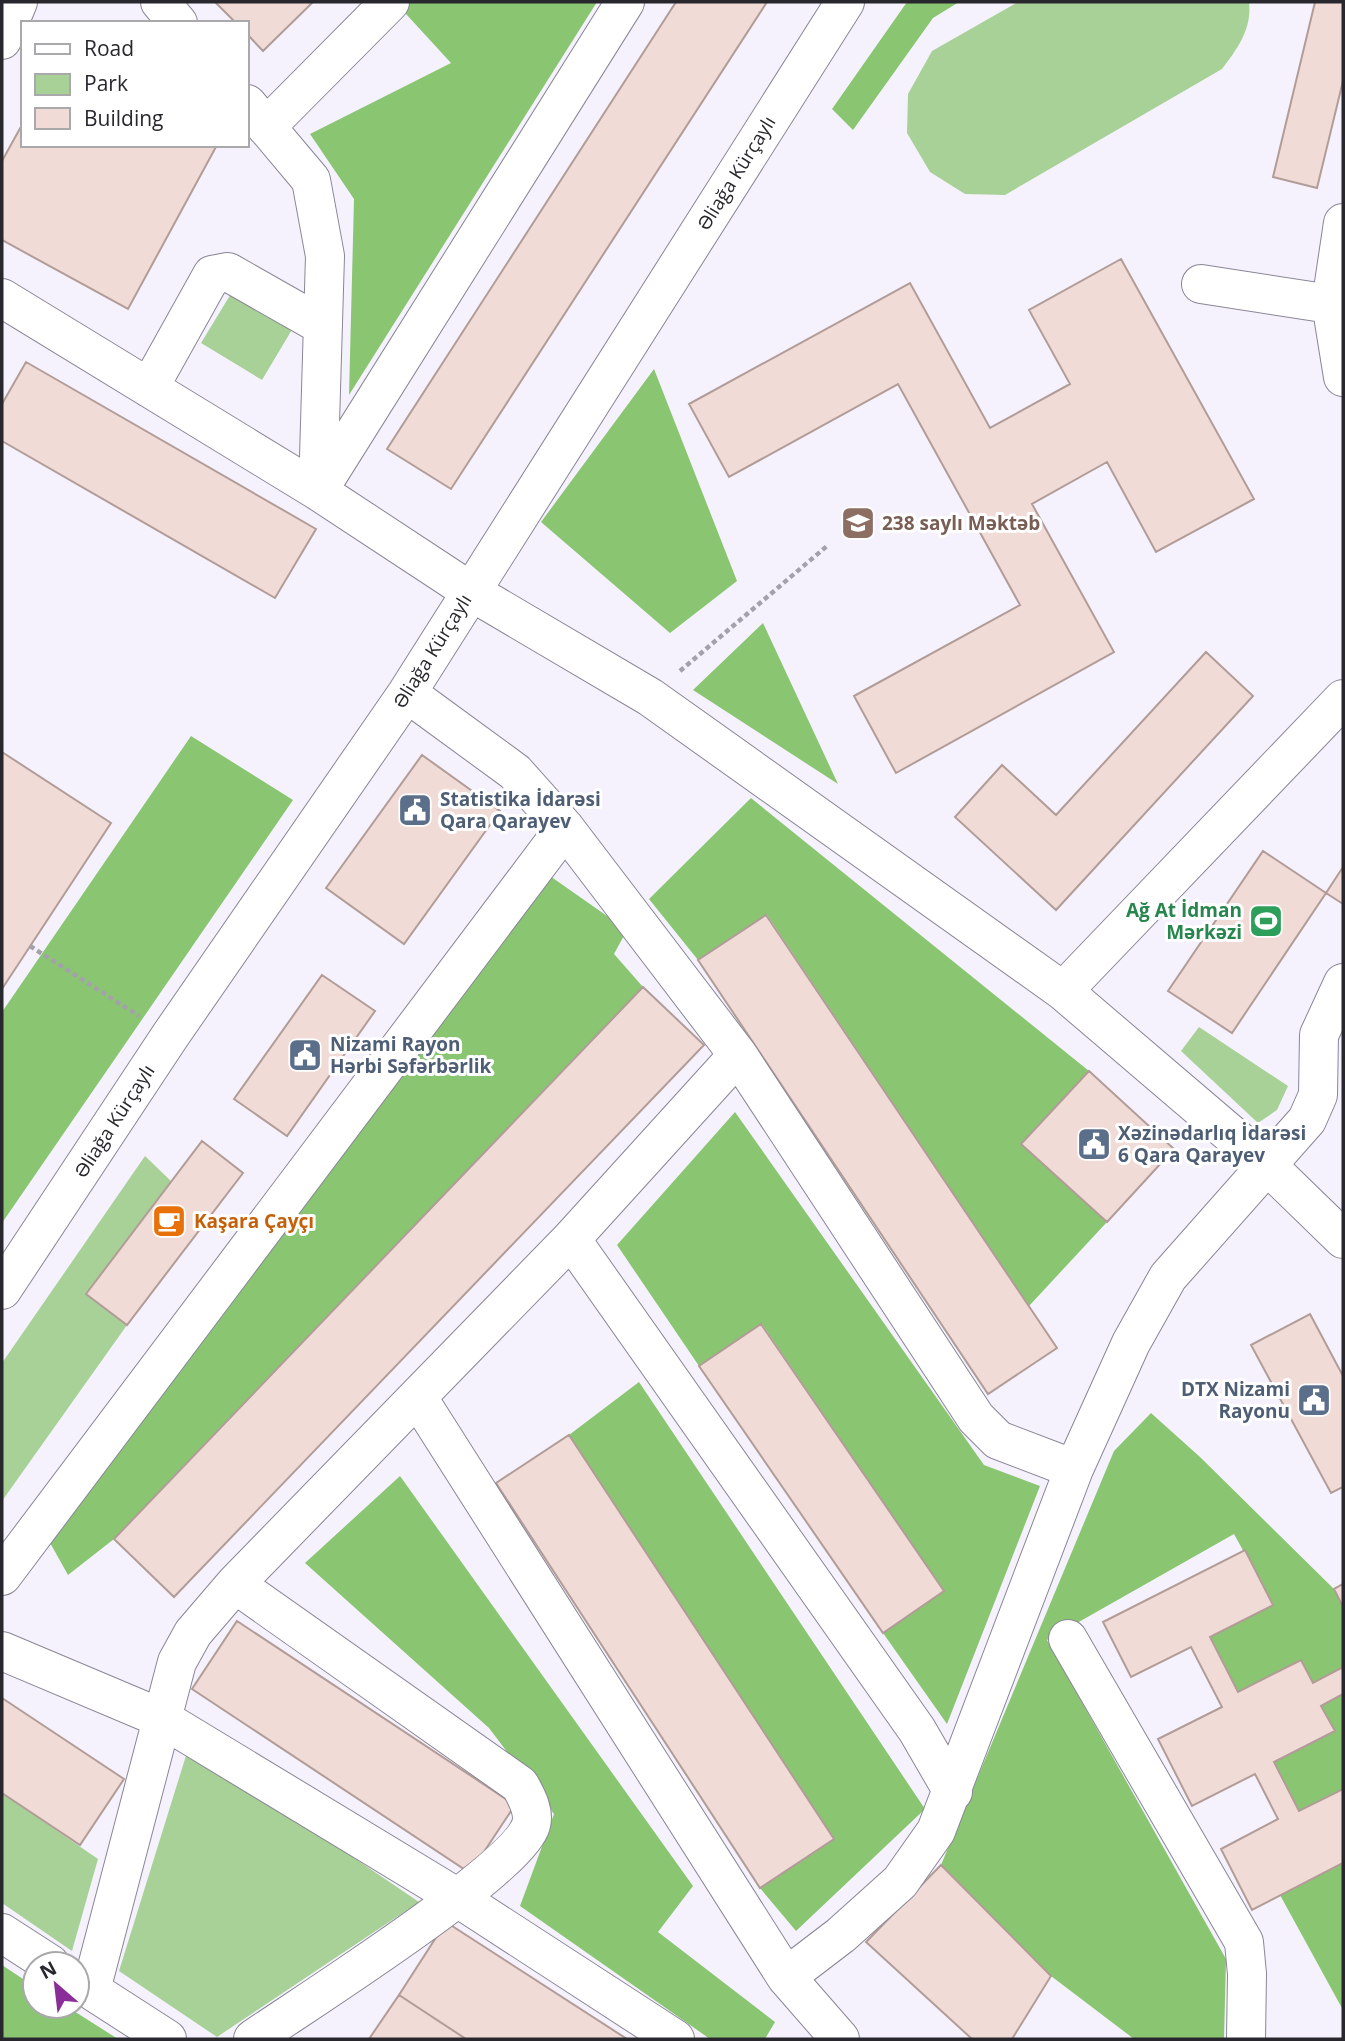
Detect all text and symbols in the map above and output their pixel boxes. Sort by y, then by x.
legend [21,21,248,147]
text: Road [84,34,134,62]
text: Park [84,69,128,97]
text: Building [84,104,163,132]
street label: Əliağa Kürçaylı [691,111,781,235]
school or university icon: 238 saylı Məktəb [839,504,877,542]
place label: 238 saylı Məktəb [882,510,1040,536]
street label: Əliağa Kürçaylı [387,589,477,713]
place label: Statistika İdarəsi Qara Qarayev [440,786,601,834]
public building icon: Statistika İdarəsi Qara Qarayev [396,791,434,829]
place label: Ağ At İdman Mərkəzi [1126,897,1242,945]
sports icon: Ağ At İdman Mərkəzi [1247,902,1285,940]
place label: Nizami Rayon Hərbi Səfərbərlik [330,1031,492,1079]
public building icon: Nizami Rayon Hərbi Səfərbərlik [286,1036,324,1074]
street label: Əliağa Kürçaylı [68,1059,160,1183]
place label: Xəzinədarlıq İdarəsi 6 Qara Qarayev [1118,1120,1306,1168]
public building icon: Xəzinədarlıq İdarəsi 6 Qara Qarayev [1075,1125,1113,1163]
cafe icon: Kaşara Çayçı [150,1202,188,1240]
place label: Kaşara Çayçı [194,1208,314,1234]
place label: DTX Nizami Rayonu [1181,1376,1290,1424]
public building icon: DTX Nizami Rayonu [1295,1381,1333,1419]
north arrow [21,1950,91,2020]
text: N [35,1955,61,1985]

